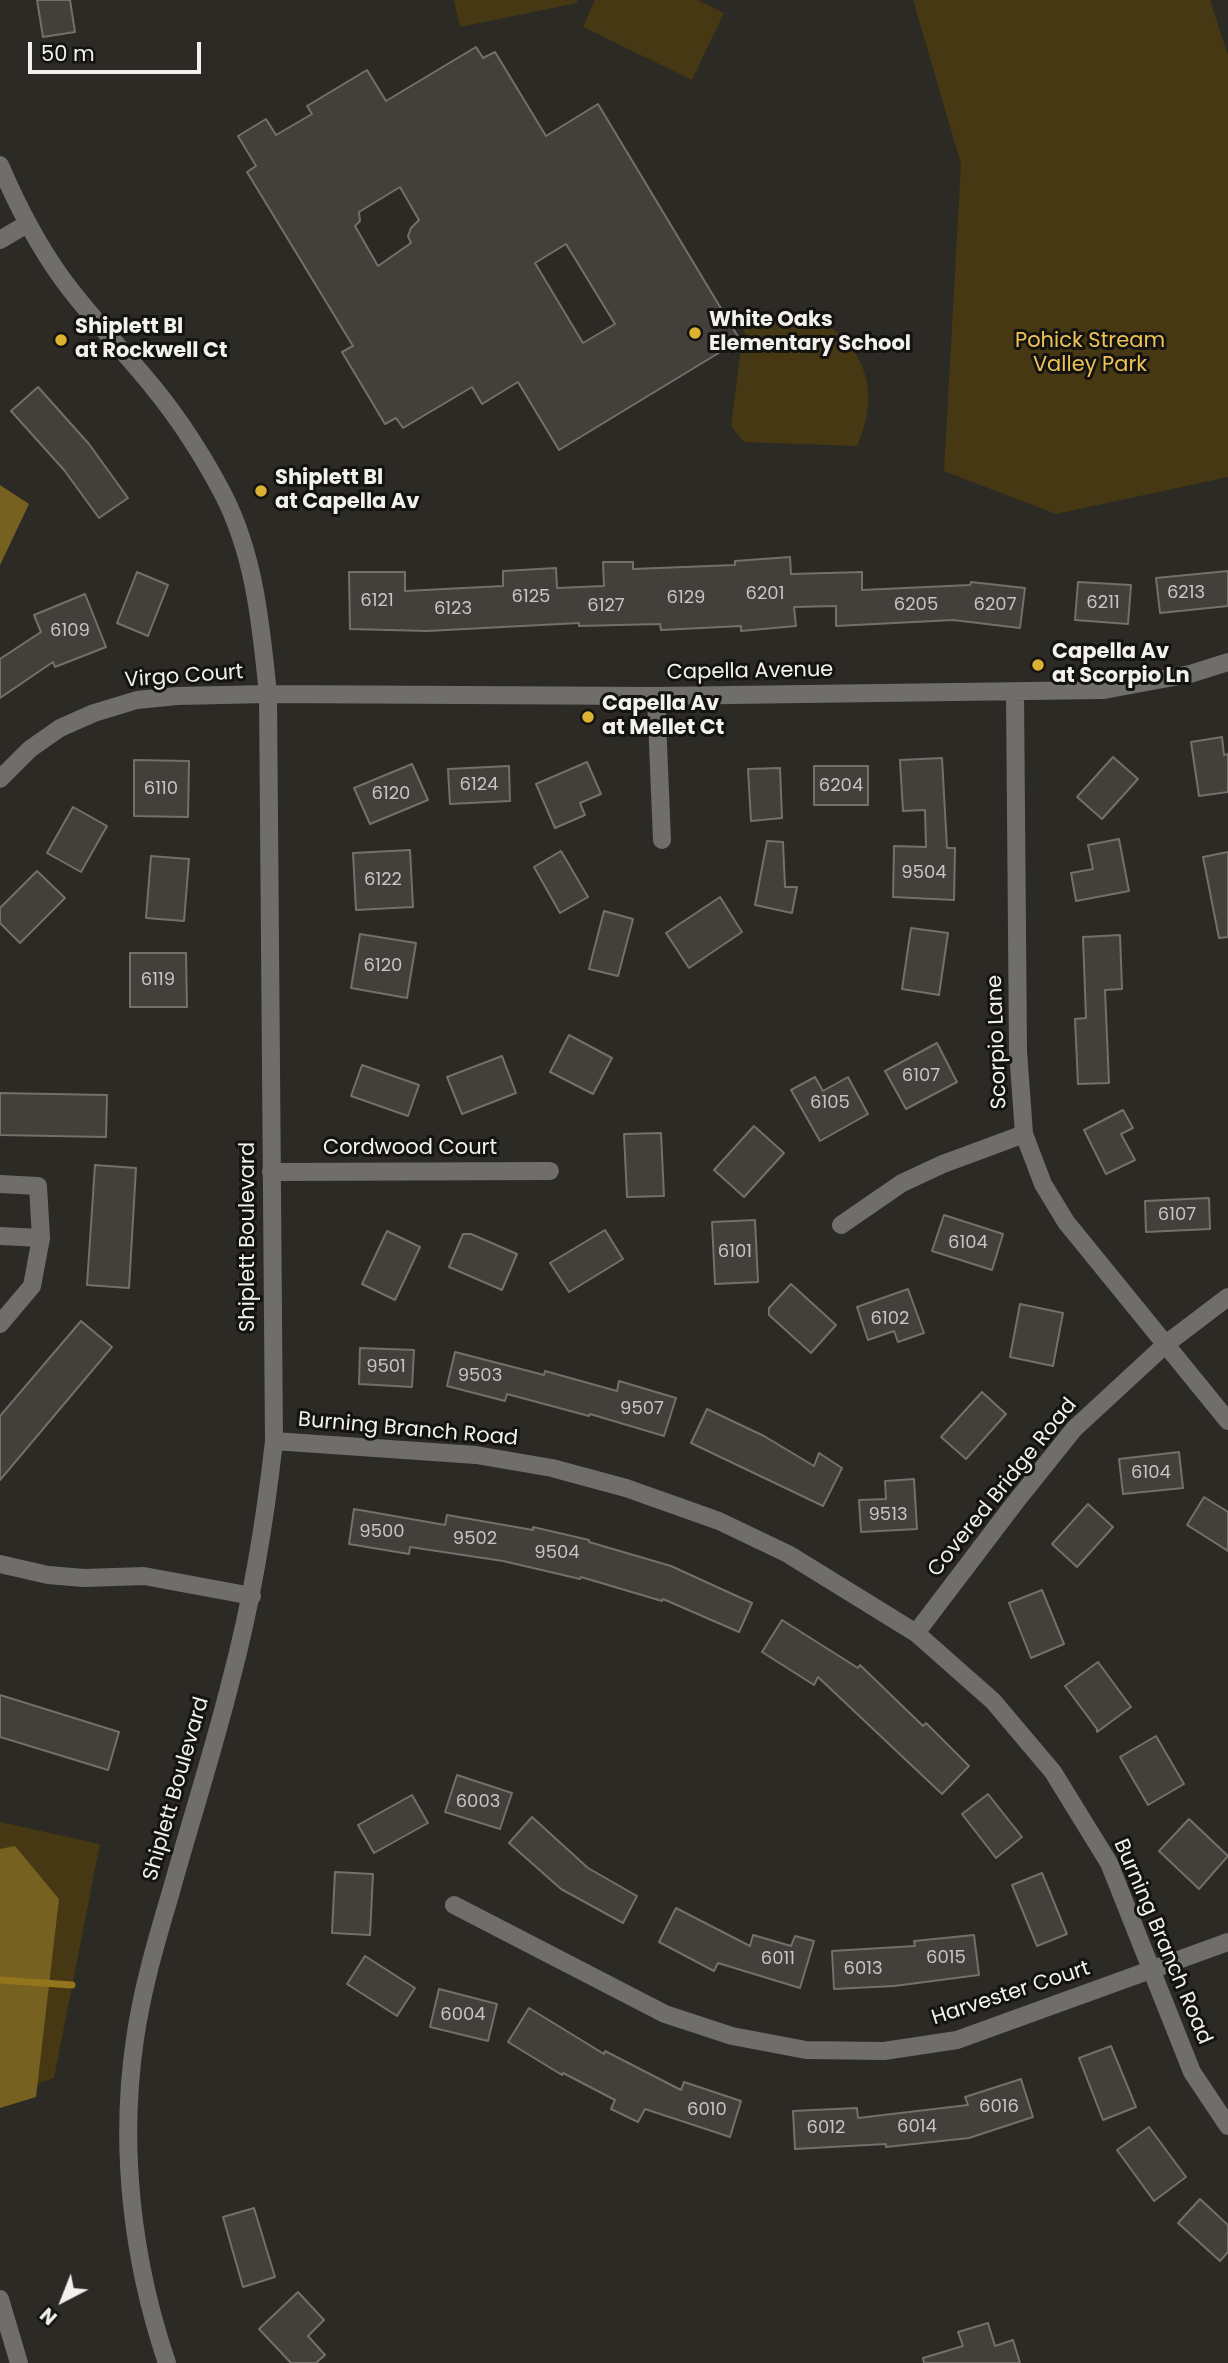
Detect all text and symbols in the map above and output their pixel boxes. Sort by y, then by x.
scale bar [32,28,205,72]
text: 50 m [41,39,95,68]
place label: White Oaks Elementary School [709,308,911,358]
place label: Shiplett Bl at Rockwell Ct [75,315,227,365]
marker: White Oaks Elementary School [687,325,703,341]
park label: Pohick Stream Valley Park [1015,329,1165,379]
marker: Shiplett Bl at Rockwell Ct [53,332,69,348]
place label: Shiplett Bl at Capella Av [275,466,419,516]
marker: Shiplett Bl at Capella Av [253,483,269,499]
house number: 6213 [1167,582,1205,604]
house number: 6201 [746,583,784,605]
house number: 6125 [512,586,550,608]
house number: 6129 [667,587,705,609]
house number: 6121 [360,590,394,612]
house number: 6211 [1086,592,1120,614]
house number: 6205 [894,594,938,616]
house number: 6207 [974,594,1016,616]
house number: 6127 [587,595,625,617]
house number: 6123 [434,598,472,620]
house number: 6109 [50,620,90,642]
place label: Capella Av at Scorpio Ln [1052,640,1190,690]
marker: Capella Av at Scorpio Ln [1030,657,1046,673]
street label: Capella Avenue [666,658,834,686]
street label: Virgo Court [124,660,244,694]
place label: Capella Av at Mellet Ct [602,692,724,742]
marker: Capella Av at Mellet Ct [580,709,596,725]
house number: 6124 [460,774,498,796]
house number: 6204 [819,775,863,797]
house number: 6110 [144,778,178,800]
house number: 6120 [372,783,410,805]
house number: 9504 [901,862,947,884]
house number: 6122 [364,869,402,891]
house number: 6120 [364,955,402,977]
house number: 6119 [141,969,175,991]
street label: Scorpio Lane [983,974,1013,1110]
house number: 6107 [902,1065,940,1087]
house number: 6105 [810,1092,850,1114]
street label: Cordwood Court [323,1136,497,1162]
street label: Shiplett Boulevard [236,1142,262,1332]
house number: 6107 [1158,1204,1196,1226]
house number: 6104 [948,1232,988,1254]
house number: 6101 [718,1241,752,1263]
house number: 6102 [871,1308,909,1330]
house number: 9501 [366,1356,406,1378]
house number: 9503 [458,1365,502,1387]
street label: Covered Bridge Road [923,1394,1083,1582]
house number: 9507 [620,1398,664,1420]
street label: Burning Branch Road [297,1408,519,1452]
house number: 6104 [1131,1462,1171,1484]
house number: 9513 [868,1504,908,1526]
house number: 9500 [359,1521,405,1543]
house number: 9502 [453,1528,497,1550]
house number: 9504 [534,1542,580,1564]
street label: Shiplett Boulevard [139,1694,215,1884]
house number: 6003 [456,1791,500,1813]
street label: Burning Branch Road [1107,1835,1217,2049]
house number: 6015 [926,1947,966,1969]
house number: 6011 [761,1948,795,1970]
street label: Harvester Court [929,1957,1093,2031]
house number: 6013 [843,1958,883,1980]
house number: 6004 [440,2004,486,2026]
house number: 6016 [979,2096,1019,2118]
house number: 6010 [687,2099,727,2121]
house number: 6014 [897,2116,937,2138]
house number: 6012 [807,2117,845,2139]
north arrow [28,2265,98,2335]
text: N [34,2301,63,2331]

